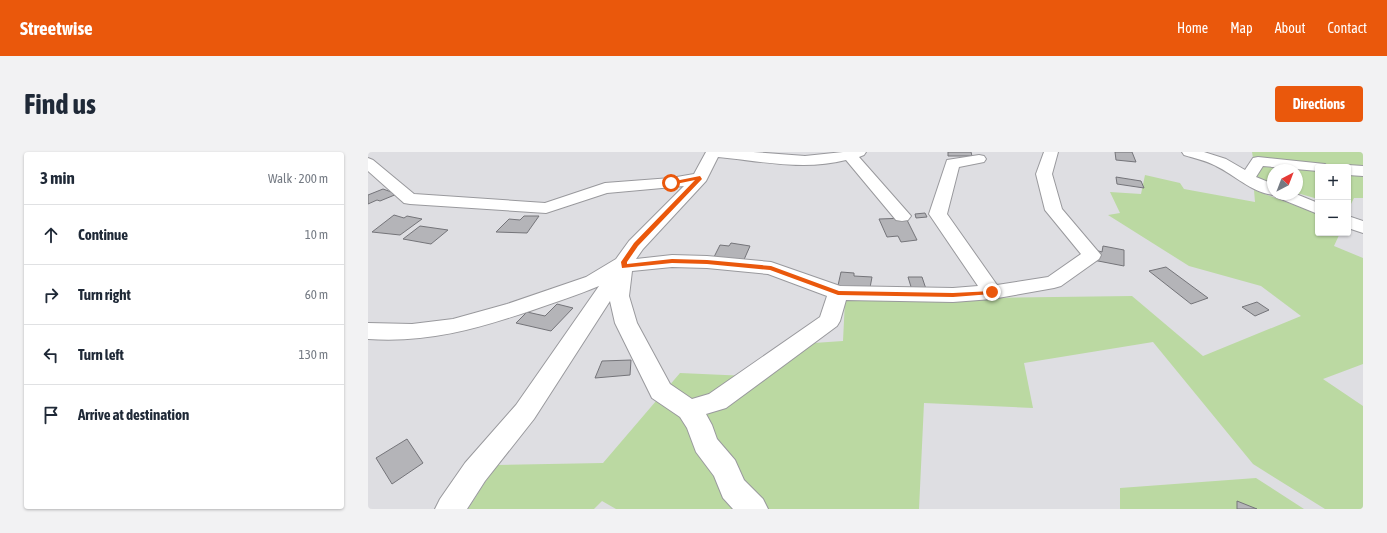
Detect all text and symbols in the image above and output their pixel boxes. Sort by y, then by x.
text: Streetwise [20,17,93,39]
text: Home [1177,20,1208,36]
text: Map [1230,20,1253,36]
text: About [1275,20,1306,36]
text: Contact [1328,20,1367,36]
button: Directions [1275,86,1363,122]
text: Find us [24,88,96,120]
north arrow [1267,164,1303,200]
map controls [1315,164,1351,236]
button: + [1315,164,1351,200]
text: 3 min [40,168,75,188]
text: Walk · 200 m [268,171,328,186]
route start [662,174,680,192]
button: − [1315,200,1351,236]
icon: ahead [40,224,62,246]
text: Continue [78,226,128,243]
text: 10 m [305,227,328,242]
route end [983,283,1001,301]
icon: right [40,284,62,306]
text: Turn right [78,286,131,303]
text: 60 m [305,287,328,302]
icon: left [40,344,62,366]
text: Turn left [78,346,124,363]
text: 130 m [299,347,328,362]
icon: arrive [40,404,62,426]
text: Arrive at destination [78,406,189,423]

